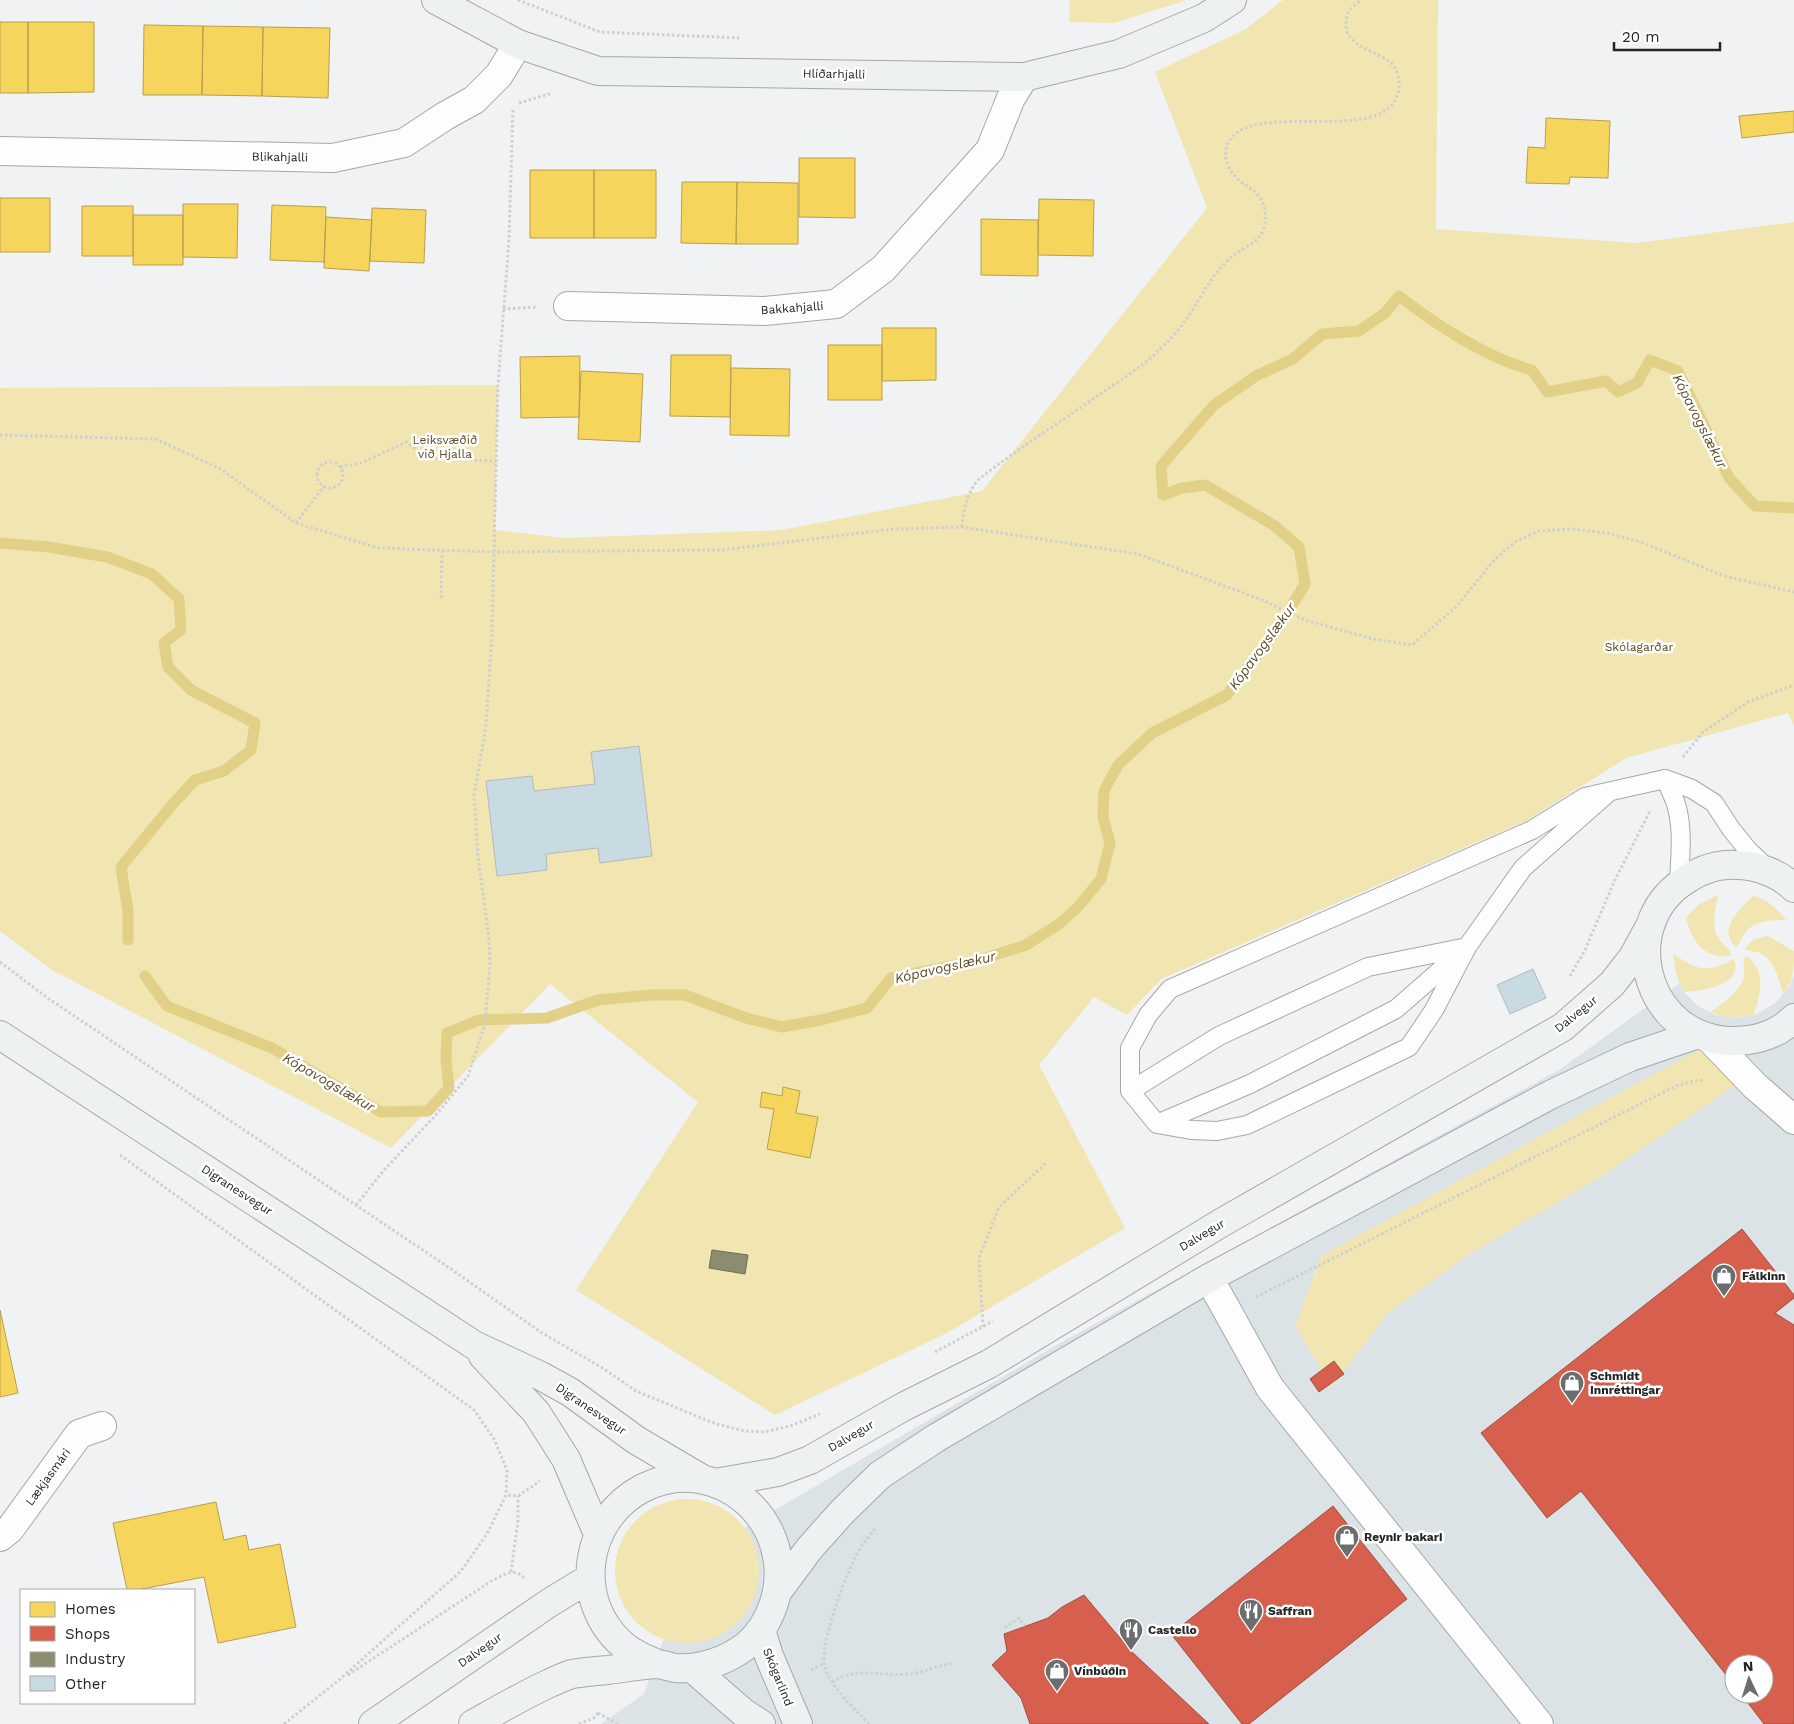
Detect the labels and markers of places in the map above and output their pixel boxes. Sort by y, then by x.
shop icon: Fálkinn [1711,1263,1737,1297]
place label: Fálkinn [1742,1269,1786,1283]
place label: Schmidt Innréttingar [1590,1369,1661,1397]
shop icon: Schmidt Innréttingar [1559,1370,1585,1404]
shop icon: Reynir bakari [1334,1524,1360,1558]
place label: Reynir bakari [1364,1530,1442,1544]
restaurant icon: Saffran [1238,1598,1264,1632]
place label: Saffran [1268,1604,1312,1618]
restaurant icon: Castello [1118,1617,1144,1651]
place label: Castello [1148,1623,1197,1637]
shop icon: Vínbúðin [1044,1658,1070,1692]
place label: Vínbúðin [1074,1664,1126,1678]

